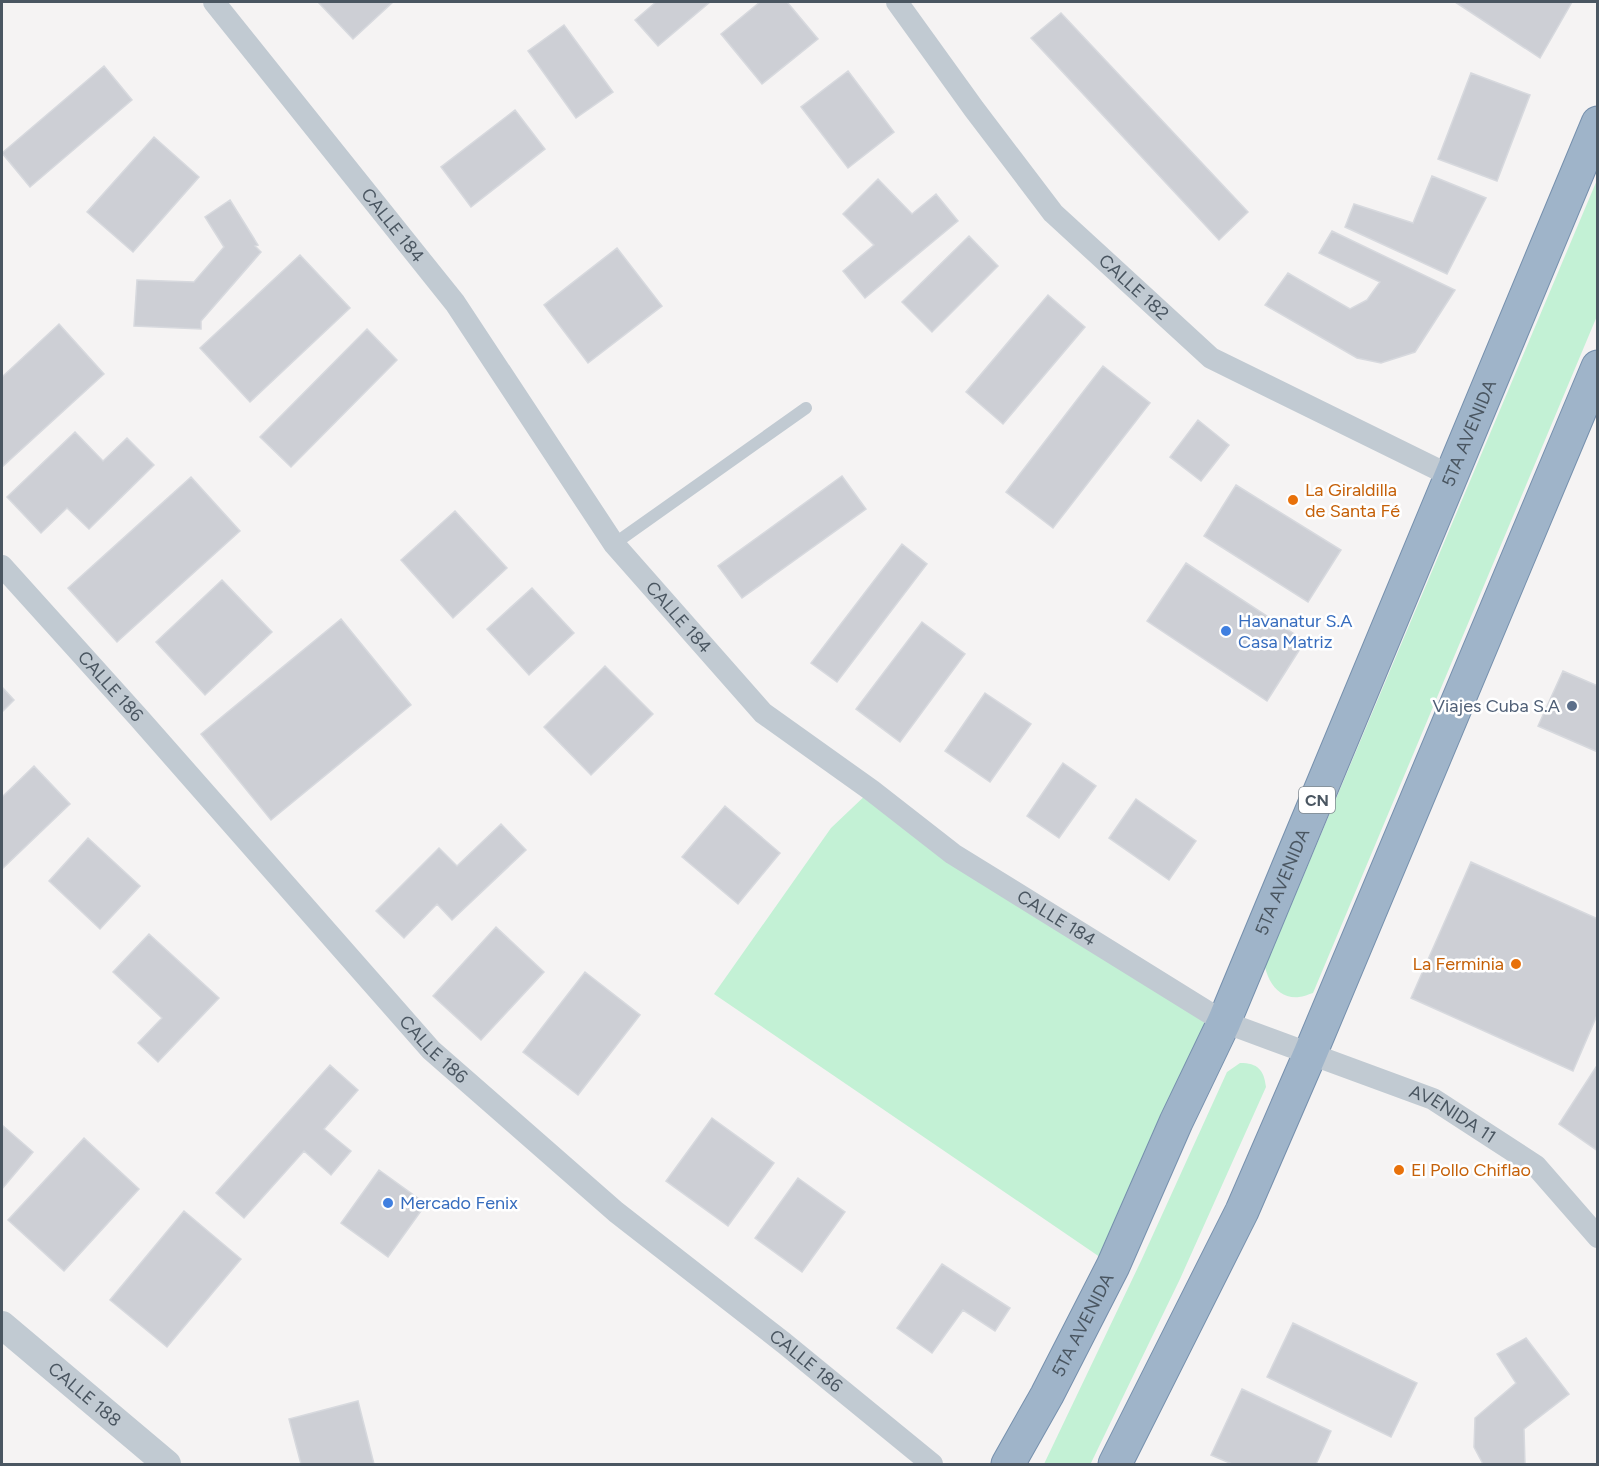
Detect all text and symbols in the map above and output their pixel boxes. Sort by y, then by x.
street label: CALLE 184 [356,184,429,267]
street label: CALLE 182 [1094,249,1173,325]
street label: 5TA AVENIDA [1437,376,1501,490]
place label: La Giraldilla de Santa Fé [1305,479,1400,522]
marker: La Giraldilla de Santa Fé [1286,493,1300,507]
street label: CALLE 184 [641,577,716,658]
place label: Havanatur S.A Casa Matriz [1238,610,1352,653]
marker: Havanatur S.A Casa Matriz [1219,624,1233,638]
street label: CALLE 186 [73,646,148,726]
place label: Viajes Cuba S.A [1432,695,1560,717]
marker: Viajes Cuba S.A [1565,699,1579,713]
road number: CN [1299,787,1335,813]
street label: 5TA AVENIDA [1250,825,1314,939]
street label: CALLE 184 [1013,885,1100,951]
place label: La Ferminia [1413,953,1504,975]
marker: La Ferminia [1509,957,1523,971]
street label: CALLE 186 [395,1011,472,1088]
street label: AVENIDA 11 [1406,1080,1500,1148]
place label: El Pollo Chiflao [1411,1159,1531,1181]
marker: El Pollo Chiflao [1392,1163,1406,1177]
place label: Mercado Fenix [400,1192,518,1214]
marker: Mercado Fenix [381,1196,395,1210]
street label: 5TA AVENIDA [1047,1269,1119,1381]
street label: CALLE 186 [765,1325,847,1397]
street label: CALLE 188 [44,1358,126,1432]

